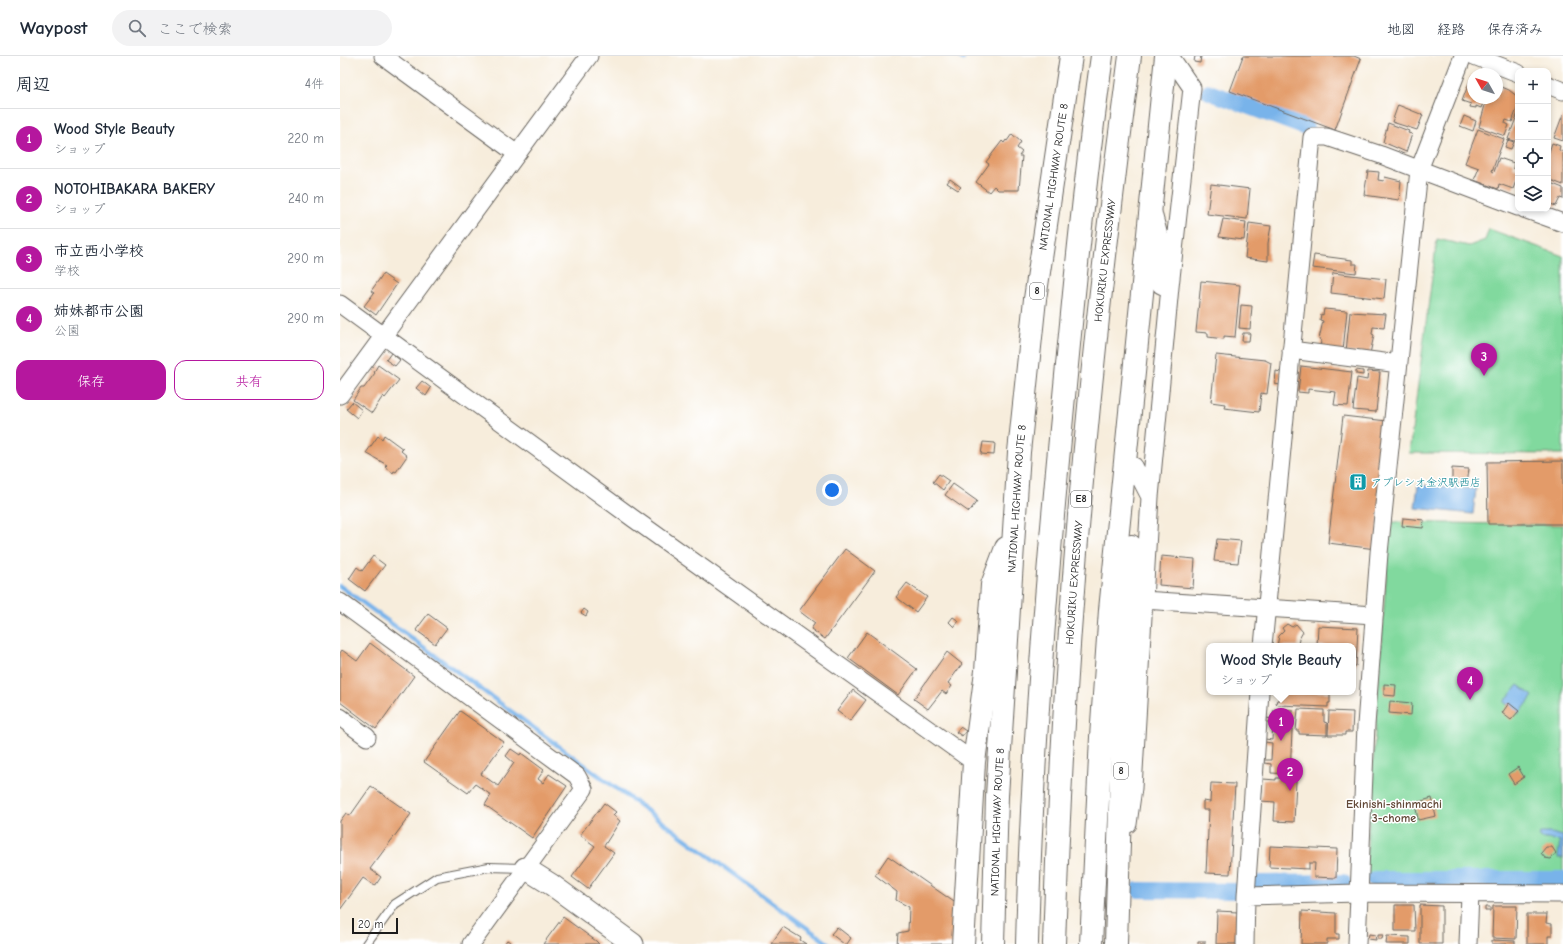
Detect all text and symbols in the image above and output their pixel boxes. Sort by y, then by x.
search box [112,10,392,46]
text: Waypost [20,17,88,39]
icon: search [126,17,148,39]
text: ここで検索 [158,20,233,38]
text: 地図 [1387,21,1415,38]
text: 経路 [1437,21,1465,38]
text: 保存済み [1487,21,1543,38]
north arrow [1467,68,1503,104]
map controls [1515,68,1551,212]
button: + [1515,68,1551,104]
text: 周辺 [16,75,50,94]
text: 4件 [305,76,324,91]
street label: NATIONAL HIGHWAY ROUTE 8 [1036,102,1070,251]
button: − [1515,104,1551,140]
text: Wood Style Beauty [54,120,175,138]
text: 1 [26,131,32,146]
text: 220 m [287,131,324,146]
button: locate [1515,140,1551,176]
text: ショップ [54,141,105,156]
button: layers [1515,176,1551,212]
text: NOTOHIBAKARA BAKERY [54,180,215,198]
text: 2 [26,191,32,206]
text: 240 m [288,191,324,206]
street label: HOKURIKU EXPRESSWAY [1091,197,1118,322]
text: ショップ [54,201,105,216]
text: 市立西小学校 [54,242,144,260]
text: 3 [26,251,32,266]
text: 290 m [287,251,324,266]
text: 学校 [54,263,80,278]
road number: 8 [1030,283,1044,299]
text: 姉妹都市公園 [54,302,144,320]
text: 4 [26,311,32,326]
text: 290 m [287,311,324,326]
text: 公園 [54,323,80,338]
pin: 3 [1471,343,1497,376]
button: 保存 [16,360,166,400]
button: 共有 [174,360,324,400]
street label: NATIONAL HIGHWAY ROUTE 8 [1005,424,1028,573]
building icon: アプレシオ金沢駅西店 [1348,472,1368,492]
place label: アプレシオ金沢駅西店 [1371,476,1481,489]
your location [822,480,842,500]
road number: E8 [1071,491,1091,507]
street label: HOKURIKU EXPRESSWAY [1063,520,1085,645]
popup [1206,643,1356,695]
text: Wood Style Beauty [1221,651,1341,669]
pin: 4 [1457,667,1483,700]
text: ショップ [1221,672,1272,687]
pin: 1 [1268,708,1294,741]
street label: NATIONAL HIGHWAY ROUTE 8 [988,747,1007,896]
pin: 2 [1277,758,1303,791]
road number: 8 [1114,763,1128,779]
district label: Ekinishi-shinmachi 3-chome [1346,797,1442,825]
scale bar [352,916,398,935]
text: 20 m [358,918,383,931]

